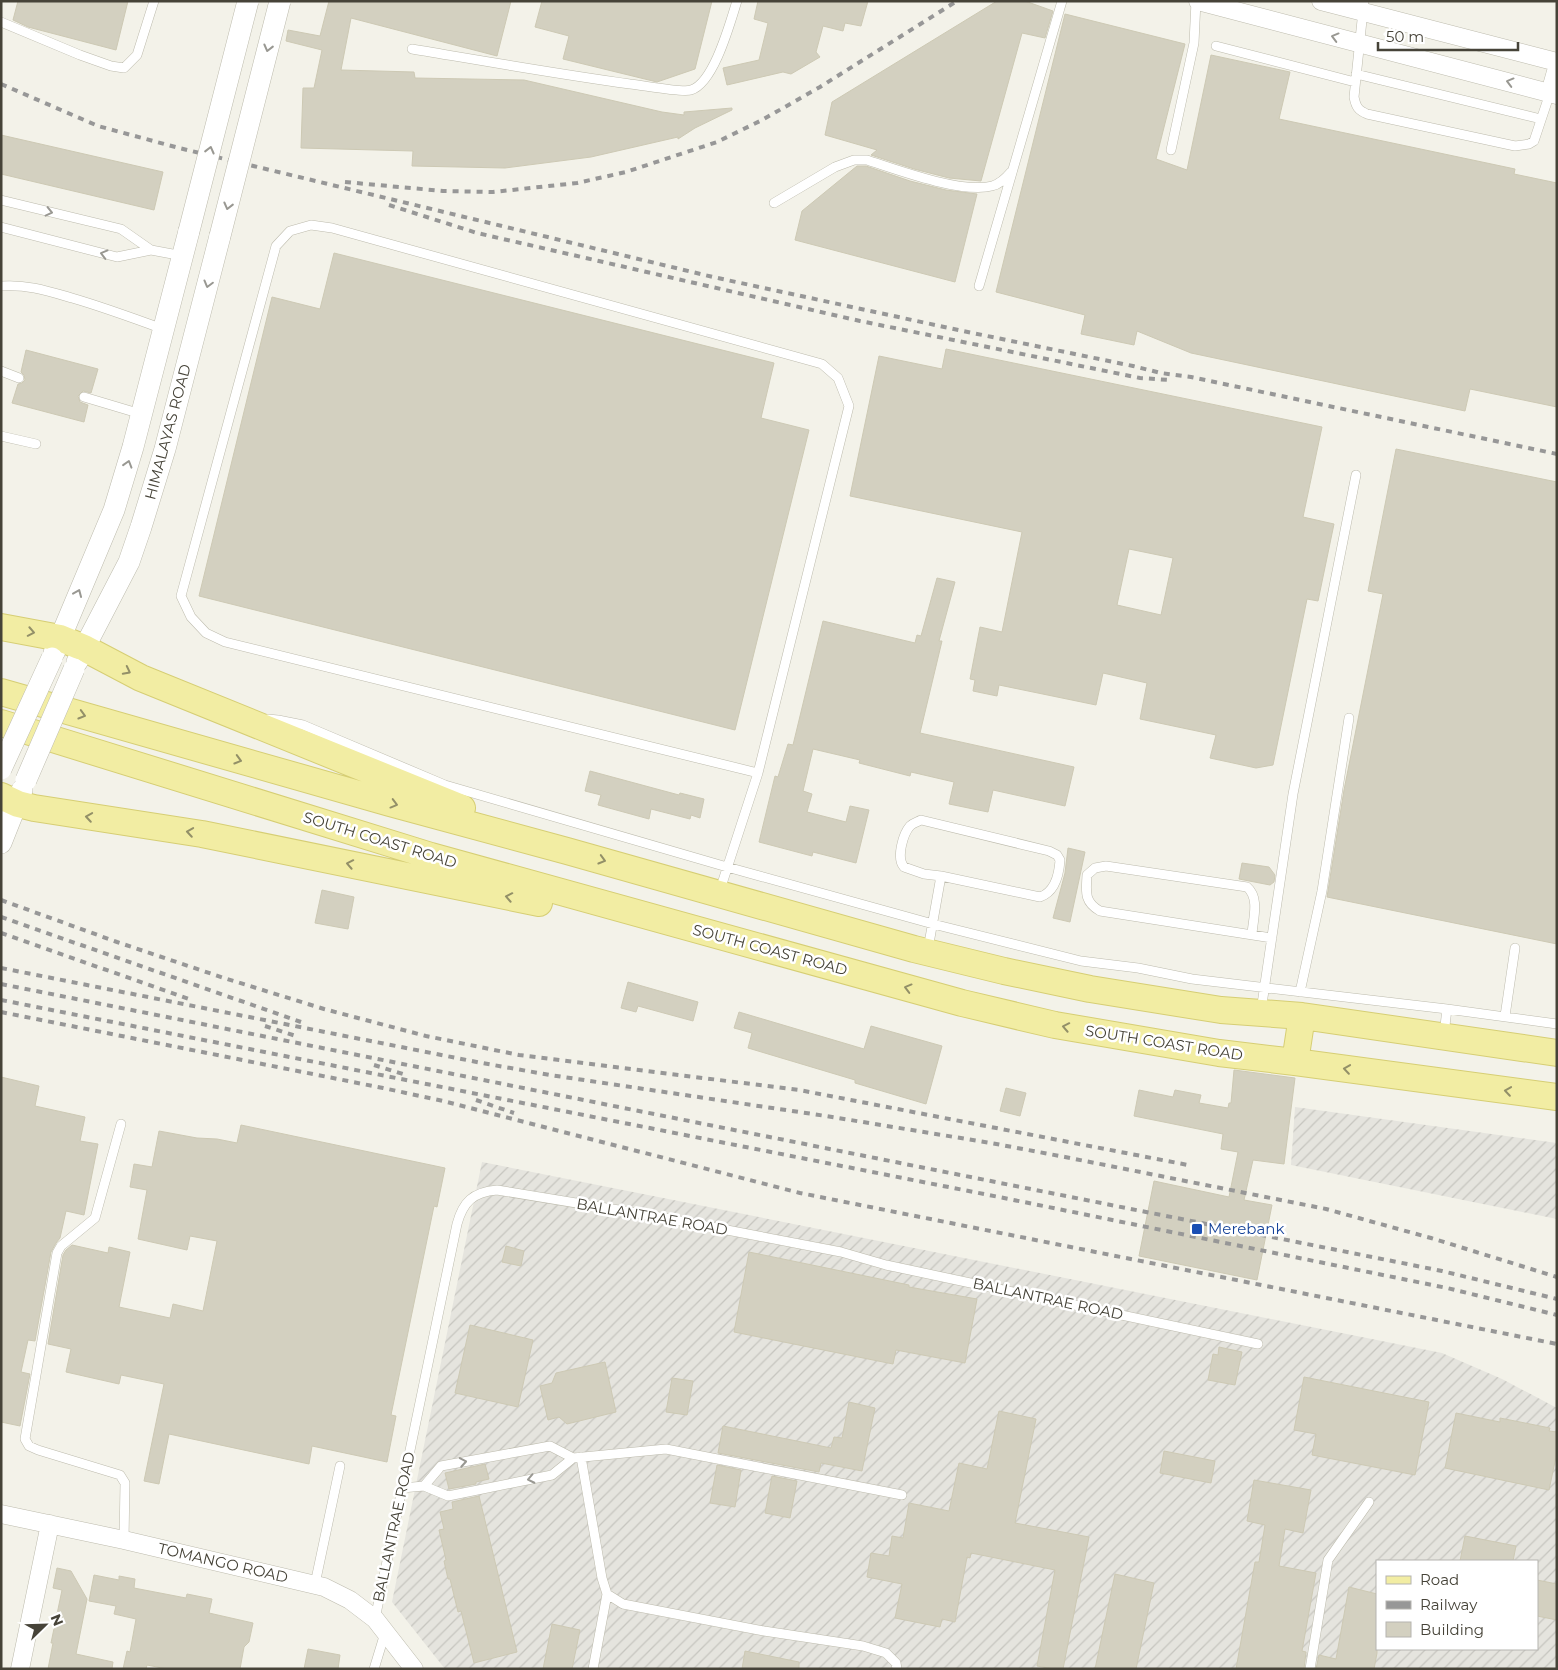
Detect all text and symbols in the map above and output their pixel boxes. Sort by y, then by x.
scale bar [1378,20,1518,52]
text: 50 m [1386,27,1424,46]
one-way arrow [1331,32,1340,43]
one-way arrow [263,44,274,53]
one-way arrow [1506,78,1514,88]
one-way arrow [204,145,215,154]
one-way arrow [223,201,234,210]
one-way arrow [44,206,53,217]
one-way arrow [100,249,108,259]
one-way arrow [203,279,214,288]
street label: HIMALAYAS ROAD [140,362,195,502]
one-way arrow [122,460,132,468]
one-way arrow [72,589,83,598]
one-way arrow [26,627,35,637]
one-way arrow [122,665,131,675]
one-way arrow [77,710,85,720]
one-way arrow [233,754,242,764]
one-way arrow [390,799,398,809]
street label: SOUTH COAST ROAD [301,807,459,872]
one-way arrow [85,812,93,822]
one-way arrow [186,828,195,838]
one-way arrow [597,855,605,865]
one-way arrow [345,860,354,870]
one-way arrow [505,892,513,902]
street label: SOUTH COAST ROAD [691,920,850,979]
one-way arrow [904,984,912,994]
street label: SOUTH COAST ROAD [1084,1021,1244,1064]
one-way arrow [1061,1022,1070,1032]
one-way arrow [1343,1064,1351,1075]
one-way arrow [1504,1086,1512,1097]
street label: BALLANTRAE ROAD [575,1194,729,1239]
place label: Merebank [1208,1219,1284,1238]
marker: Merebank [1190,1222,1204,1236]
street label: BALLANTRAE ROAD [971,1273,1125,1324]
street label: BALLANTRAE ROAD [368,1450,419,1604]
one-way arrow [458,1457,467,1467]
one-way arrow [526,1474,535,1484]
street label: TOMANGO ROAD [156,1538,290,1587]
legend [1376,1560,1538,1650]
text: Road [1420,1570,1459,1589]
text: Railway [1420,1595,1478,1614]
north arrow [20,1600,70,1650]
text: N [46,1611,67,1629]
text: Building [1420,1620,1484,1639]

